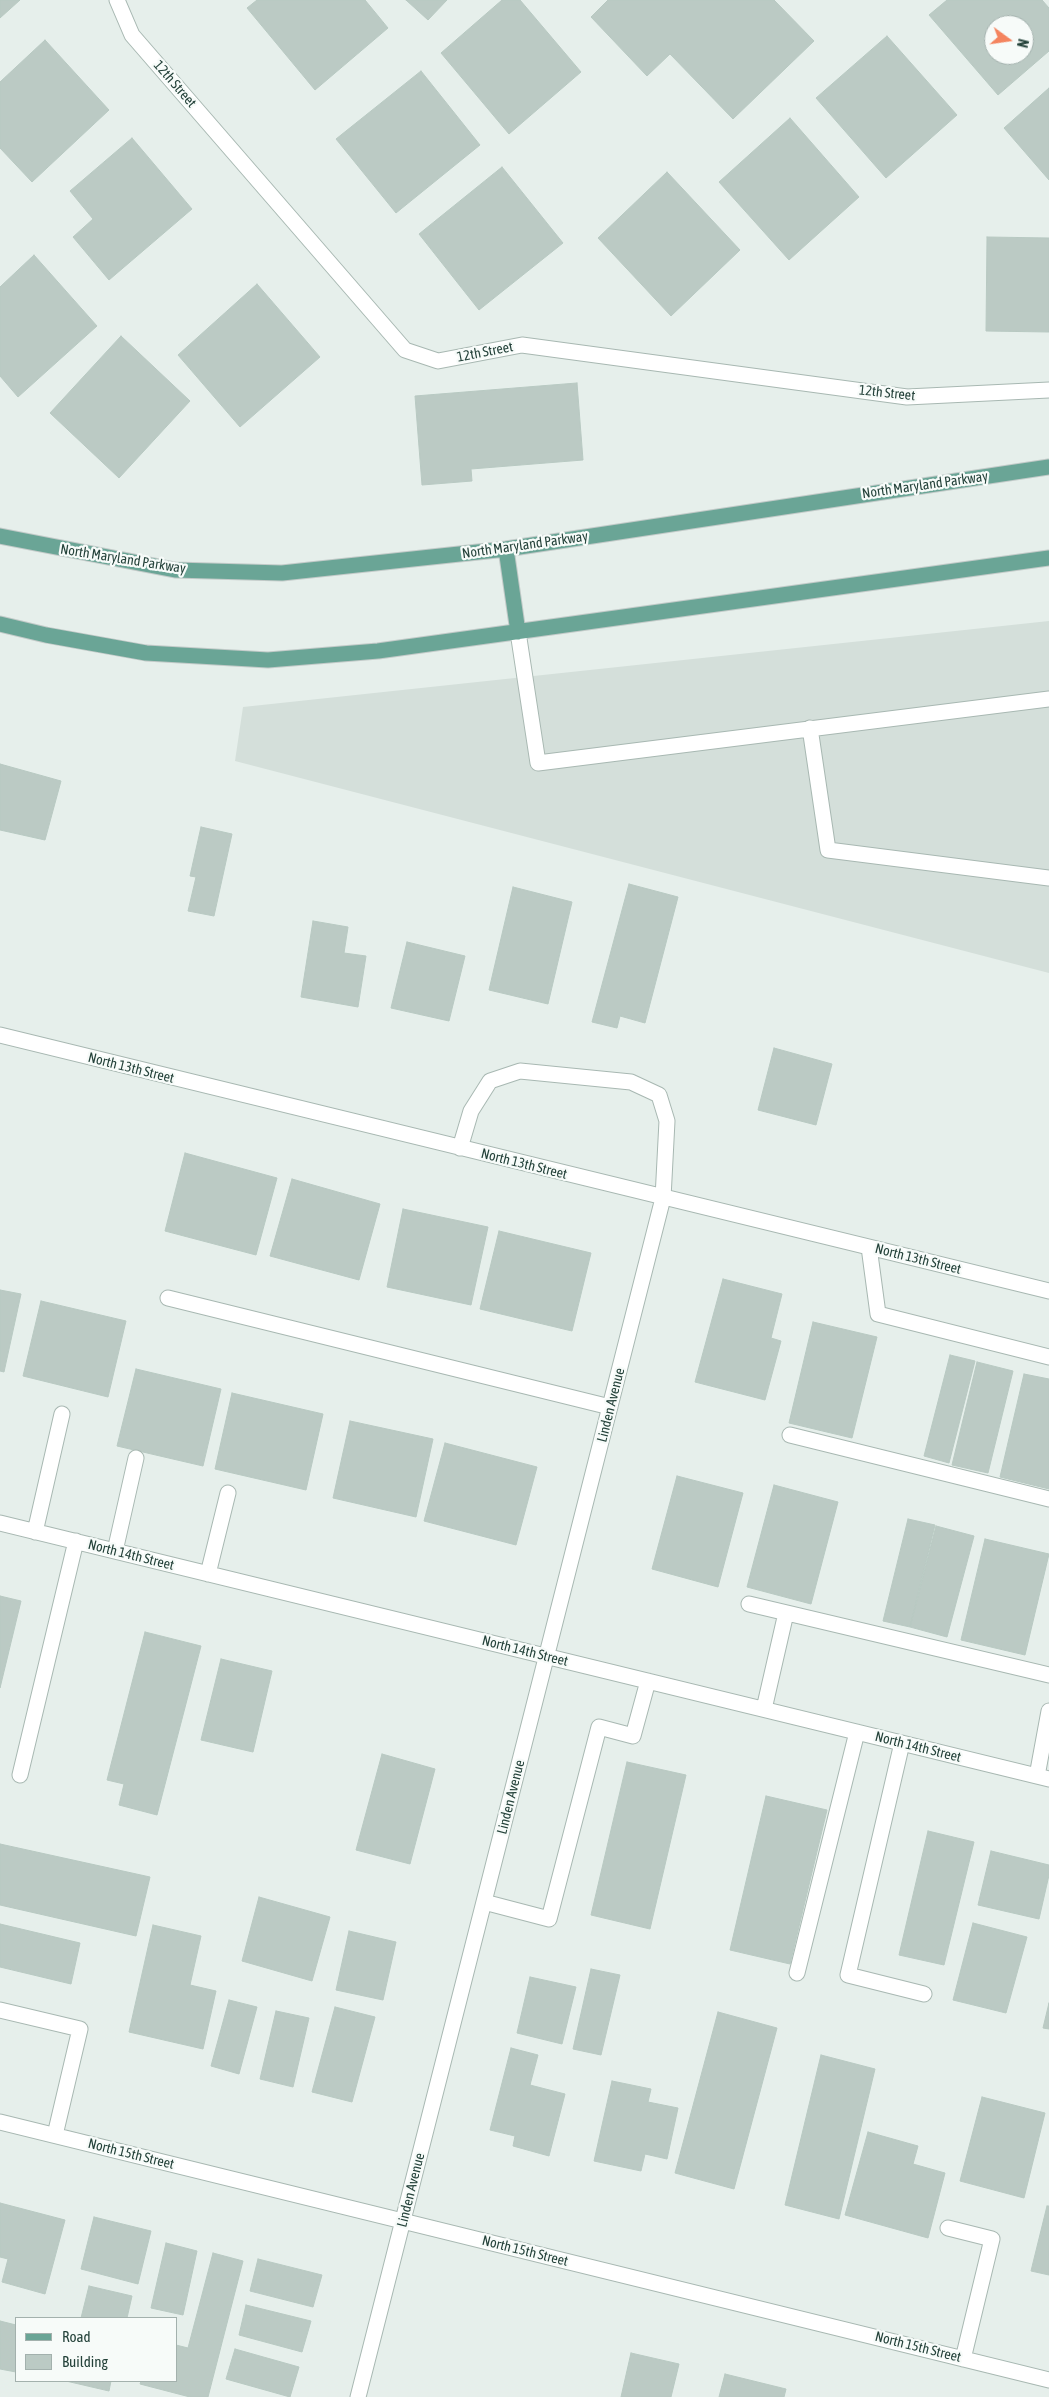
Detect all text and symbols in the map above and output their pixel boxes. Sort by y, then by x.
north arrow [984,15,1034,65]
text: N [1014,37,1031,49]
street label: 12th Street [150,57,200,111]
street label: 12th Street [456,338,514,366]
street label: 12th Street [858,382,916,404]
street label: North Maryland Parkway [861,468,989,502]
street label: North Maryland Parkway [461,528,589,562]
street label: North Maryland Parkway [59,541,187,577]
street label: North 13th Street [86,1049,176,1087]
street label: North 13th Street [479,1145,569,1183]
street label: North 13th Street [873,1240,963,1278]
street label: Linden Avenue [594,1366,628,1444]
street label: North 14th Street [86,1536,176,1574]
street label: North 14th Street [480,1632,570,1670]
street label: North 14th Street [873,1728,963,1766]
street label: Linden Avenue [494,1758,528,1836]
street label: North 15th Street [86,2135,176,2173]
street label: Linden Avenue [394,2151,428,2229]
street label: North 15th Street [480,2232,570,2270]
legend [15,2317,178,2382]
text: Road [62,2328,91,2345]
street label: North 15th Street [873,2328,963,2366]
text: Building [62,2353,108,2370]

